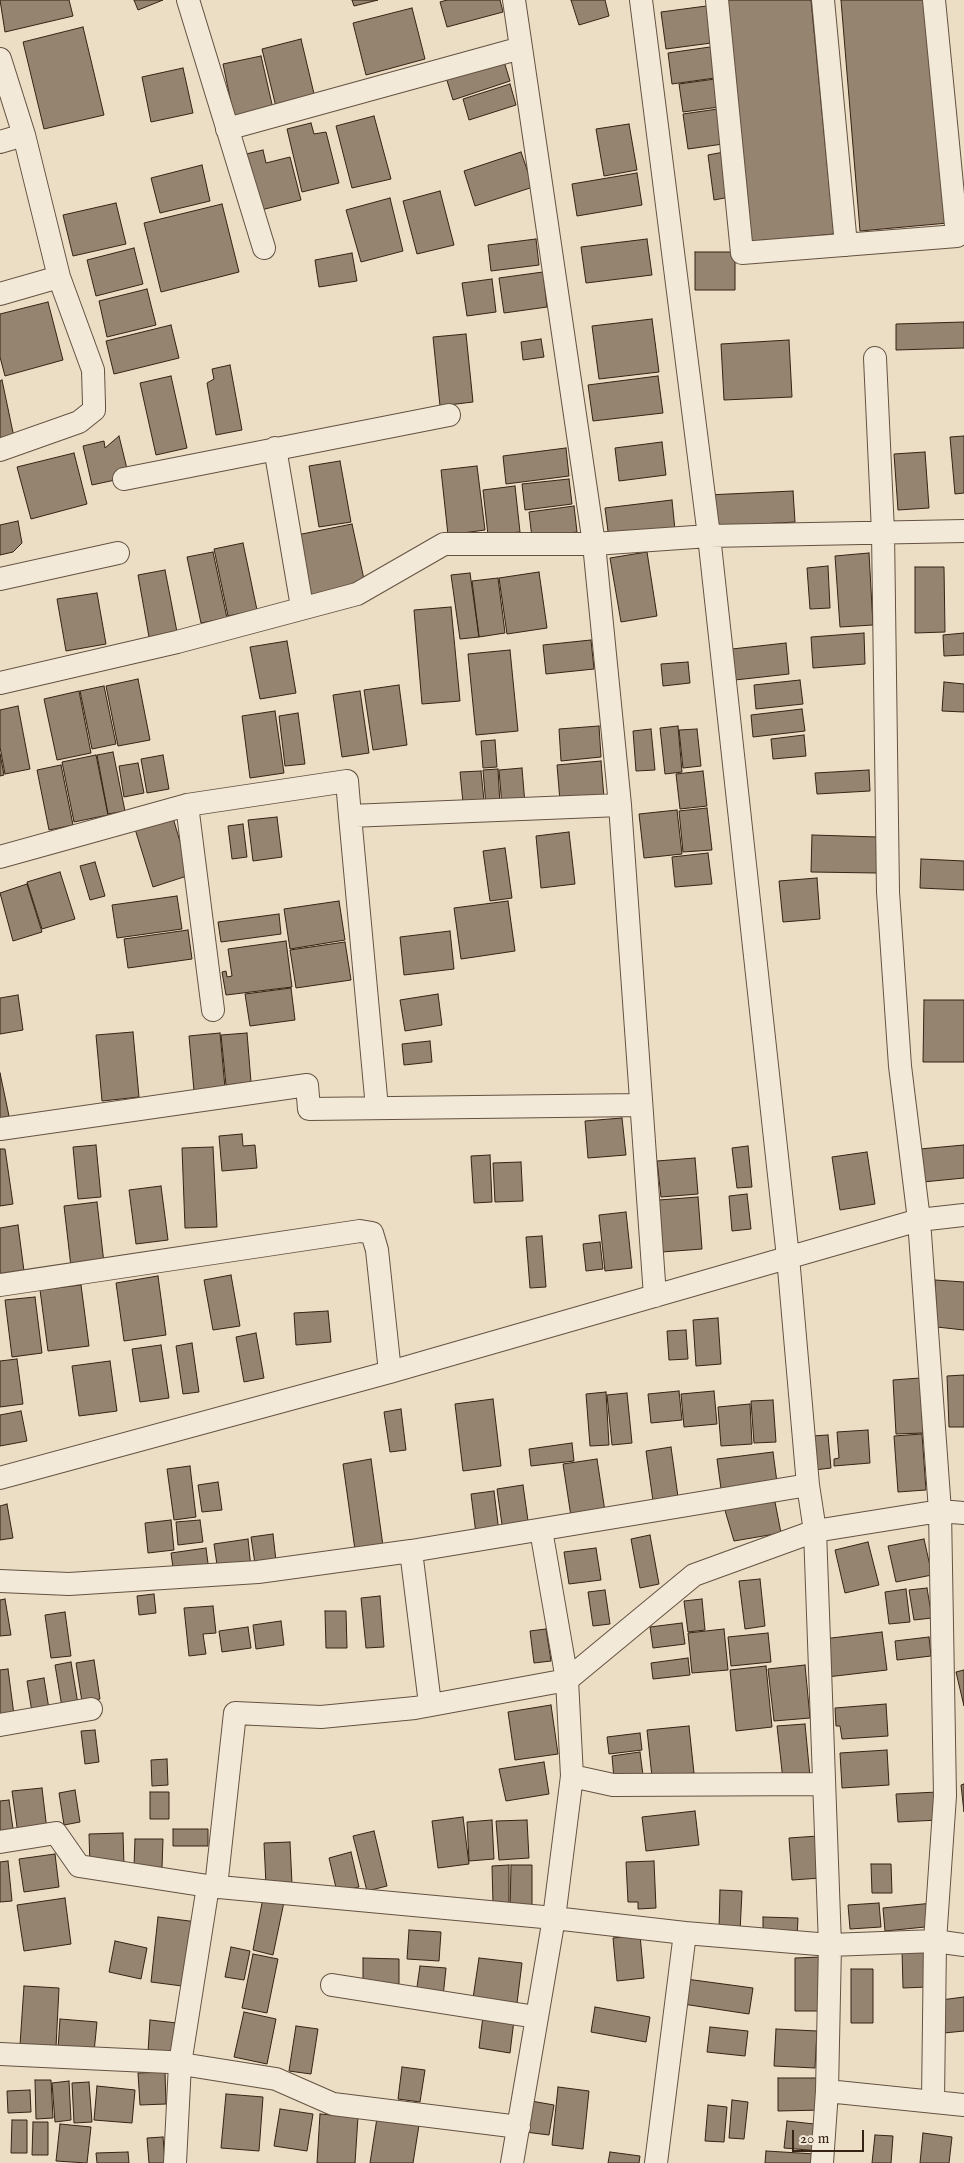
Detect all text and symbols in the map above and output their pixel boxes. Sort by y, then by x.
scale bar [794,2120,866,2152]
text: 20 m [800,2129,829,2148]

